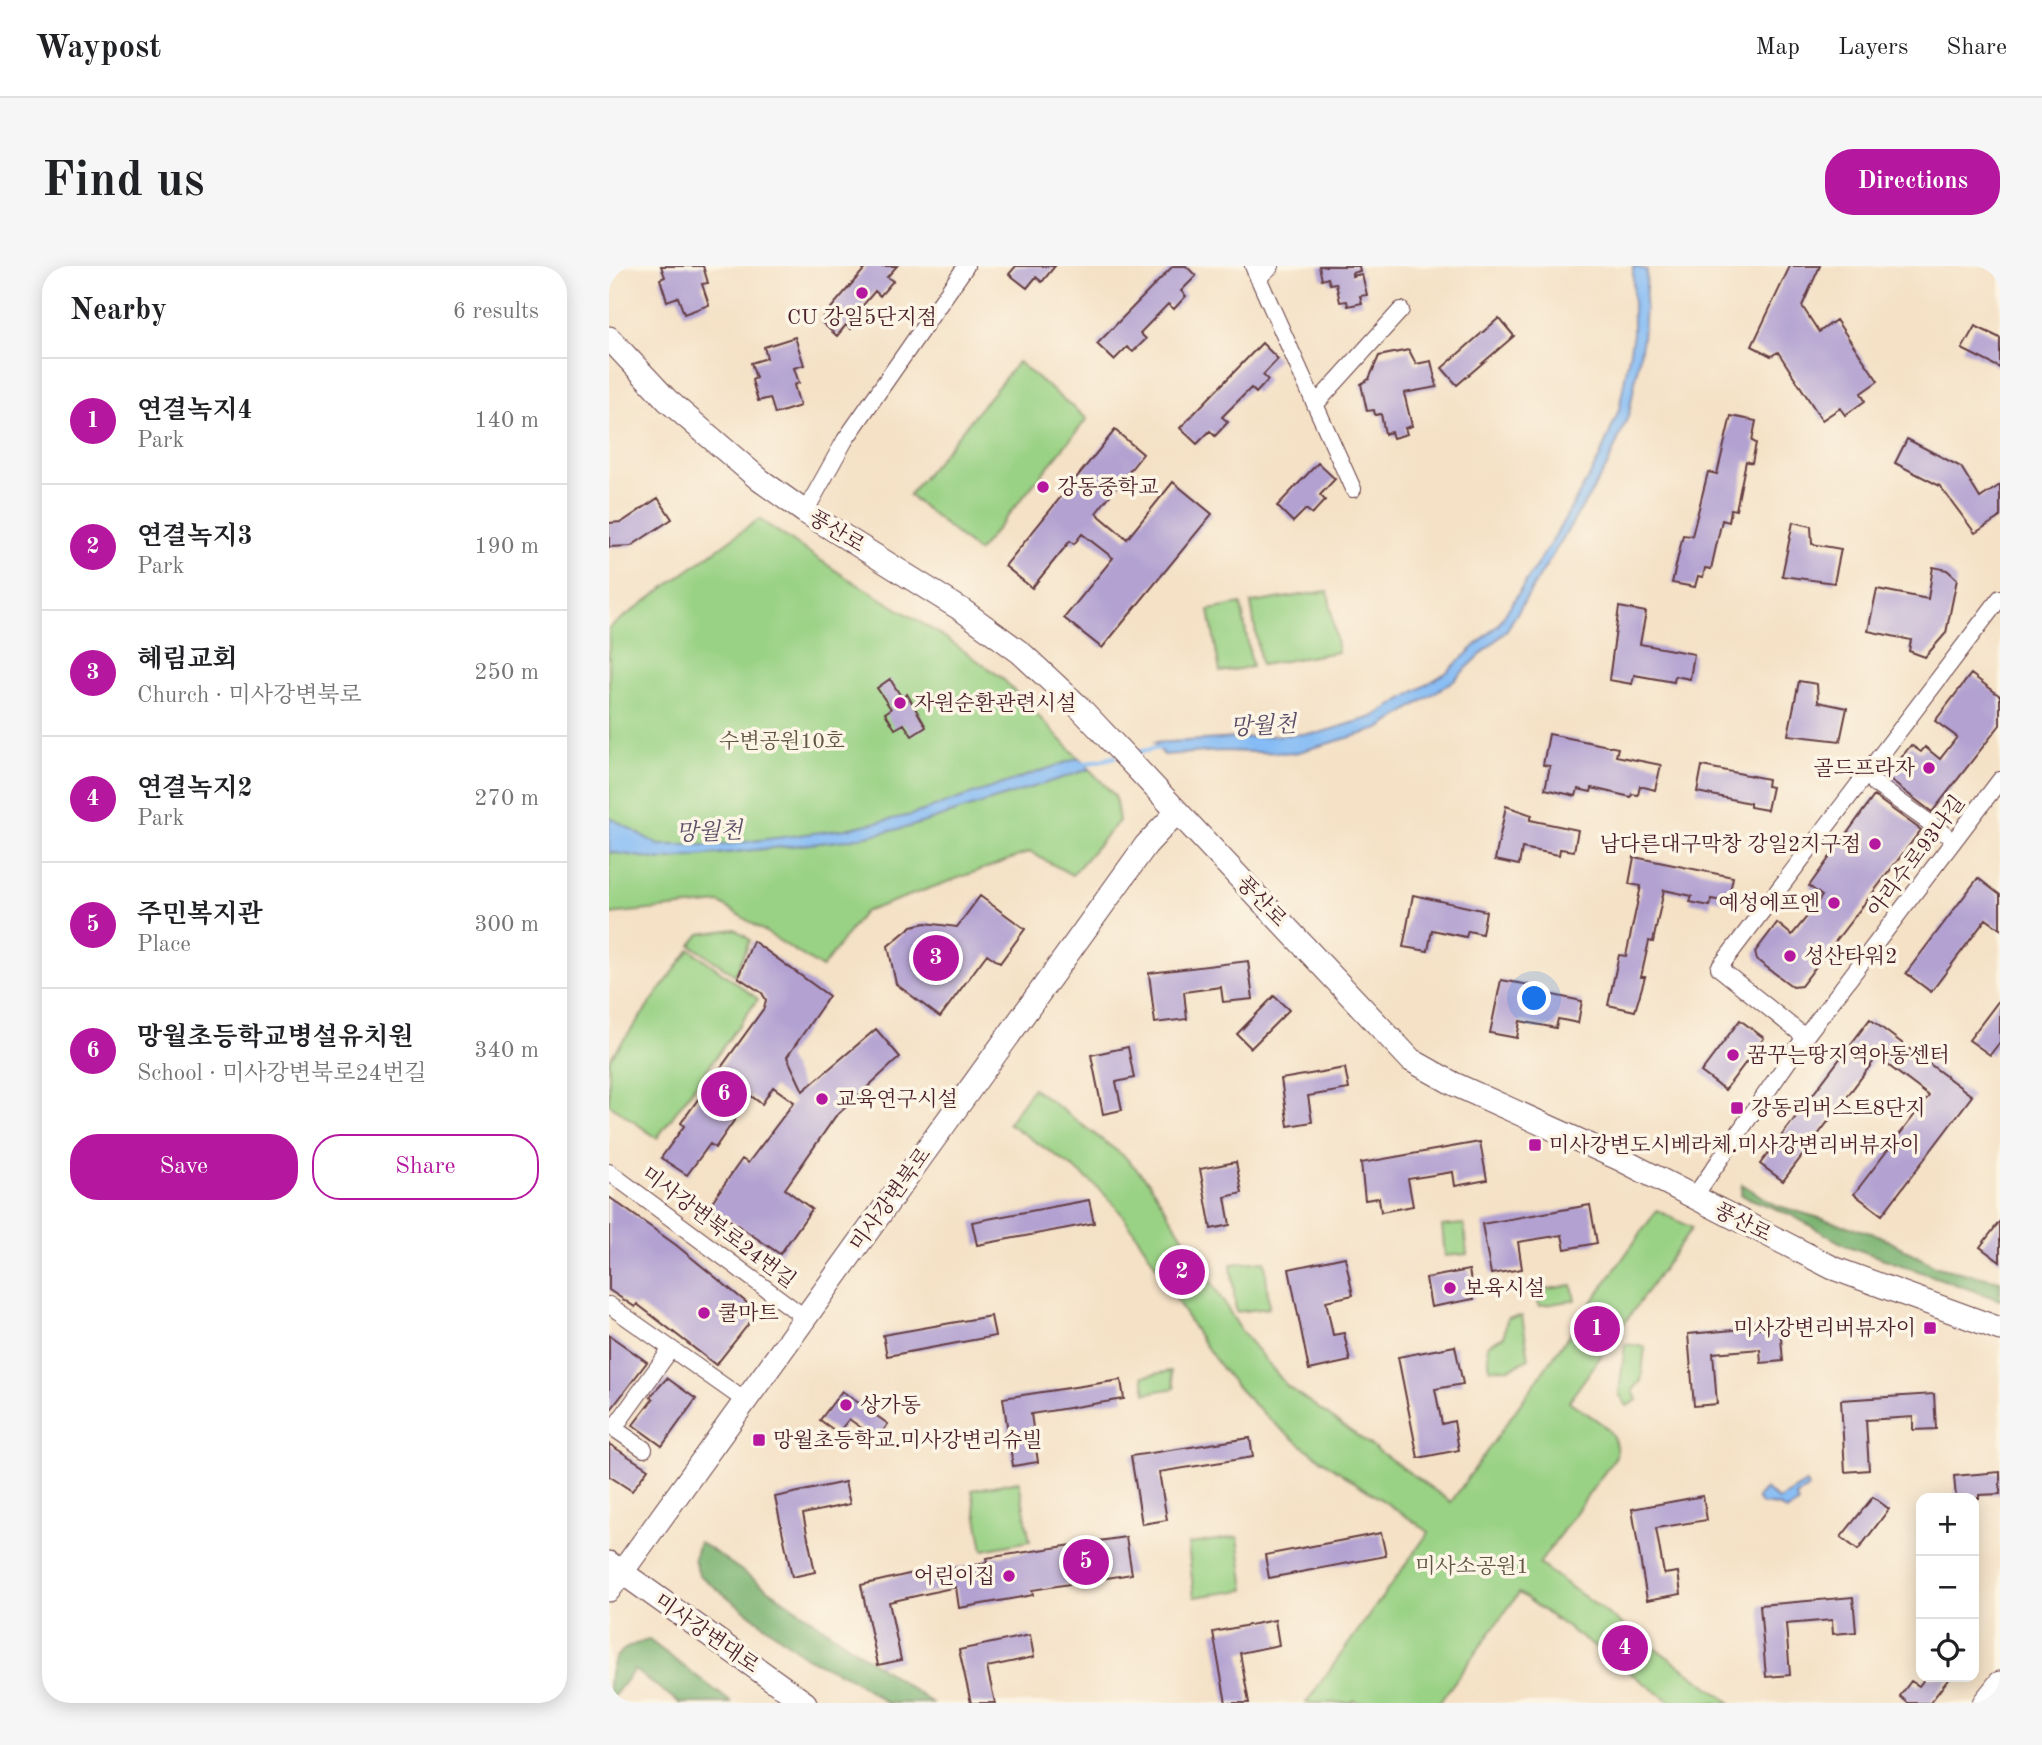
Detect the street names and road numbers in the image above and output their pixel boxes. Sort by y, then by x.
street label: 풍산로 [805,506,869,557]
street label: 아리수로93나길 [1863,791,1970,922]
street label: 풍산로 [1232,871,1291,931]
street label: 미사강변북로 [845,1143,935,1255]
street label: 미사강변북로24번길 [637,1161,801,1293]
street label: 풍산로 [1710,1198,1775,1247]
street label: 미사강변대로 [650,1589,763,1678]

